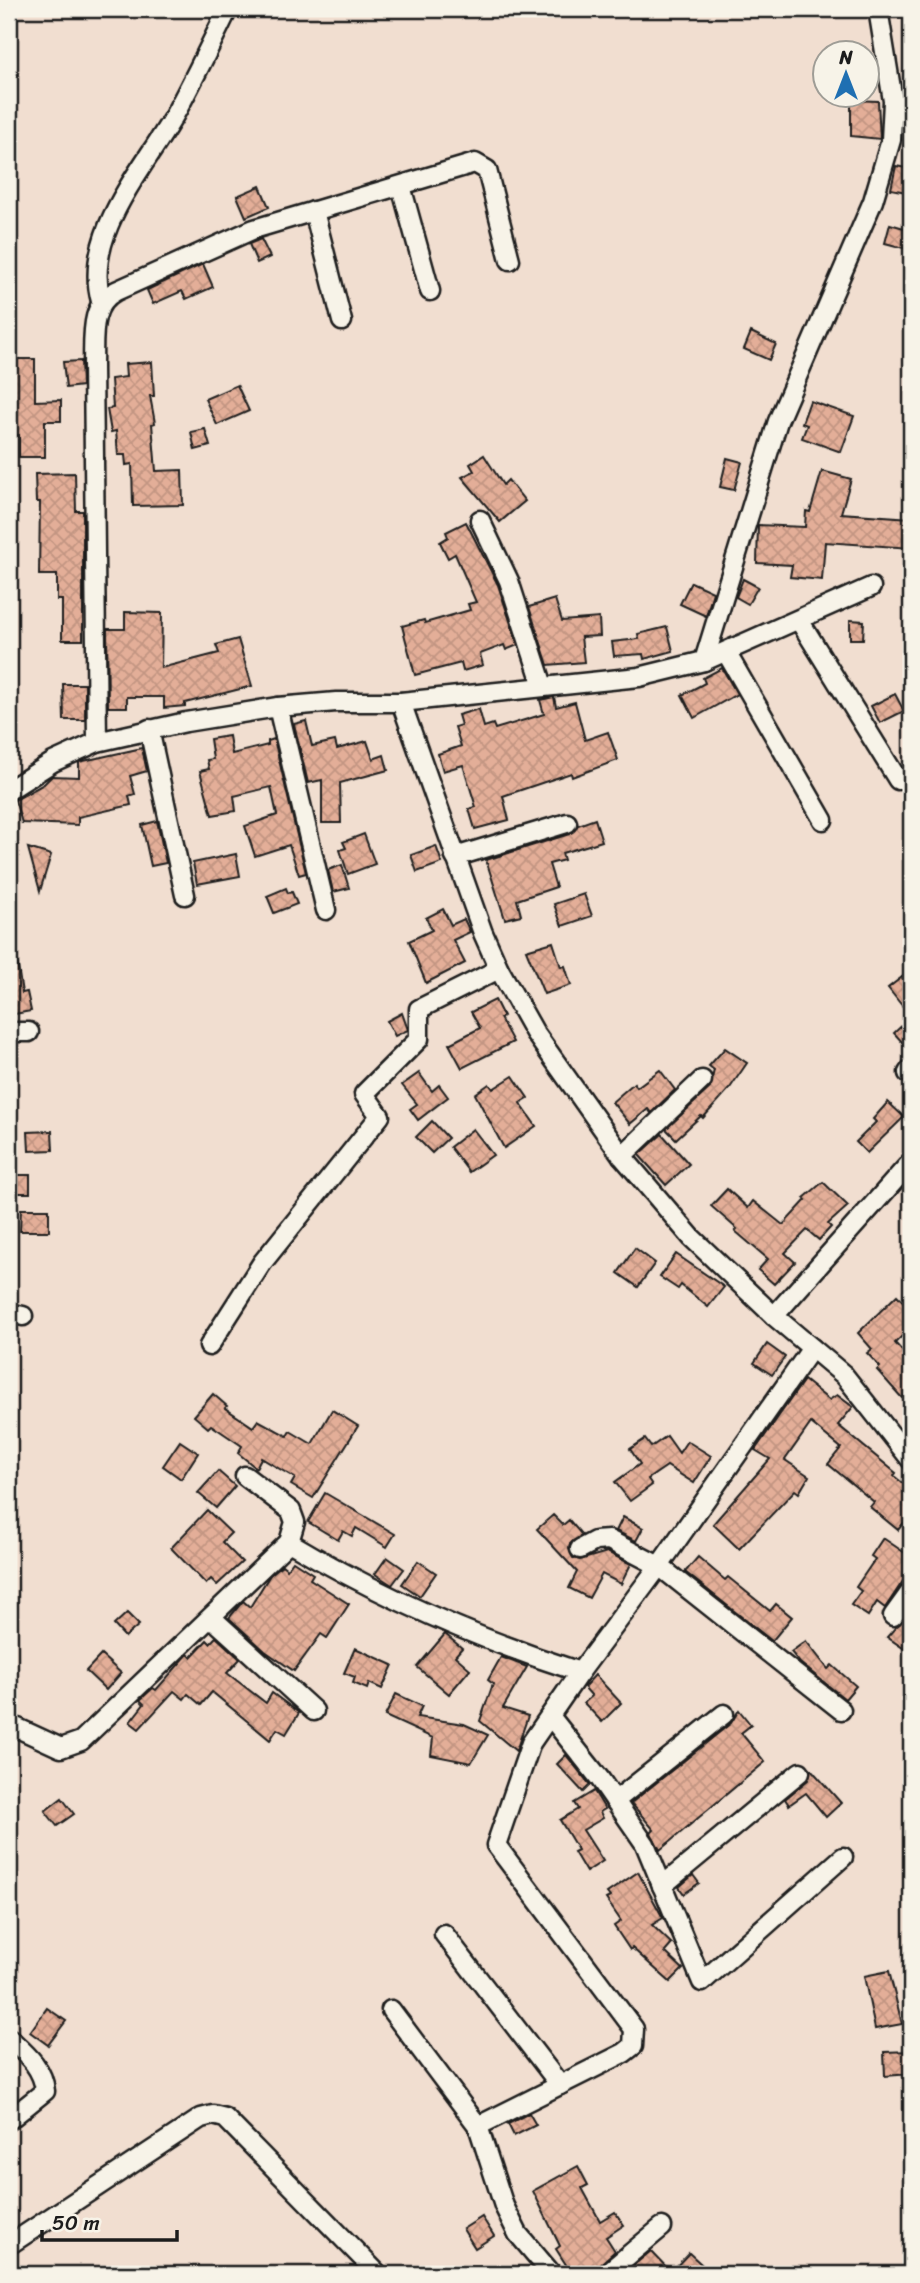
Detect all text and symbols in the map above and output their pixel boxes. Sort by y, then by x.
north arrow [811,38,881,108]
text: N [838,41,853,74]
scale bar [42,2199,177,2243]
text: 50 m [52,2204,100,2242]

